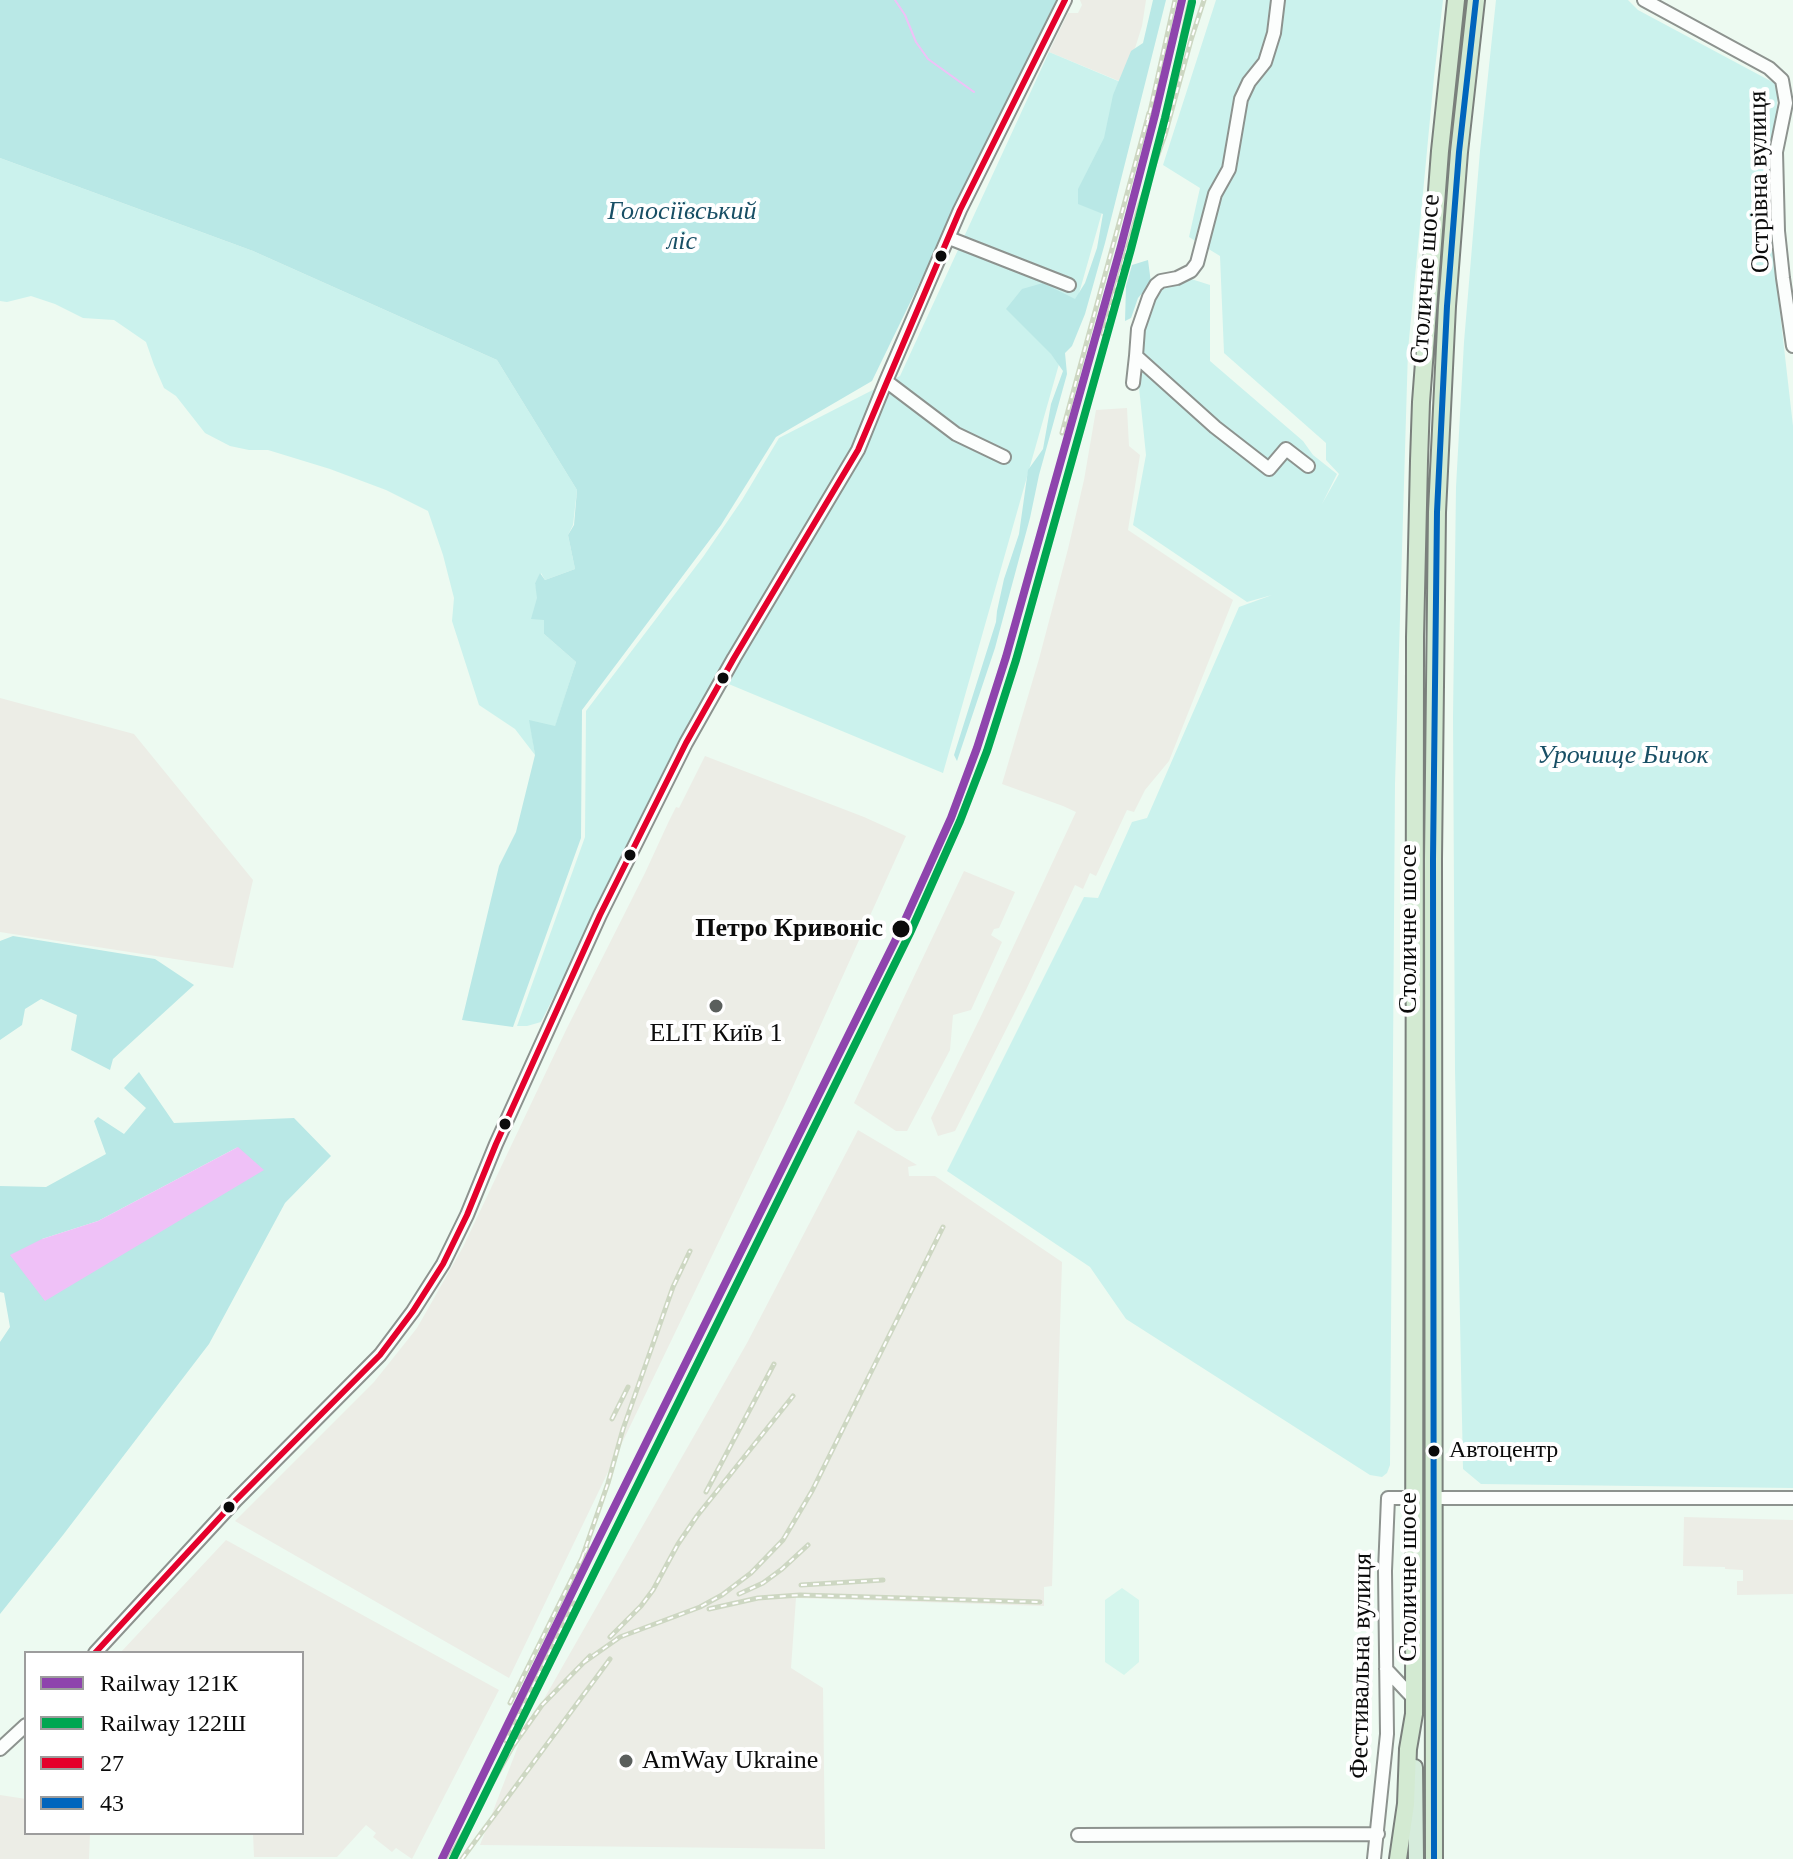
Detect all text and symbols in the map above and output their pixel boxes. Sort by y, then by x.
street label: Острівна вулиця [1743,91,1777,273]
street label: Столичне шосе [1405,193,1447,365]
park label: Голосіївський ліс [608,196,756,258]
unlabelled marker [933,248,949,264]
unlabelled marker [715,670,731,686]
park label: Урочище Бичок [1537,740,1709,772]
street label: Столичне шосе [1393,844,1425,1014]
unlabelled marker [622,847,638,863]
place label: Петро Кривоніс [695,913,883,945]
marker: Петро Кривоніс [890,918,912,940]
marker: ELIT Київ 1 [707,997,725,1015]
place label: ELIT Київ 1 [649,1018,783,1050]
unlabelled marker [497,1116,513,1132]
place label: Автоцентр [1449,1437,1558,1465]
marker: Автоцентр [1426,1443,1442,1459]
street label: Столичне шосе [1393,1492,1425,1662]
unlabelled marker [221,1499,237,1515]
street label: Фестивальна вулиця [1344,1553,1380,1779]
legend [24,1651,304,1835]
text: Railway 121К [100,1670,238,1696]
text: Railway 122Ш [100,1710,246,1736]
place label: AmWay Ukraine [642,1745,818,1777]
text: 27 [100,1750,124,1776]
marker: AmWay Ukraine [617,1752,635,1770]
text: 43 [100,1790,124,1816]

